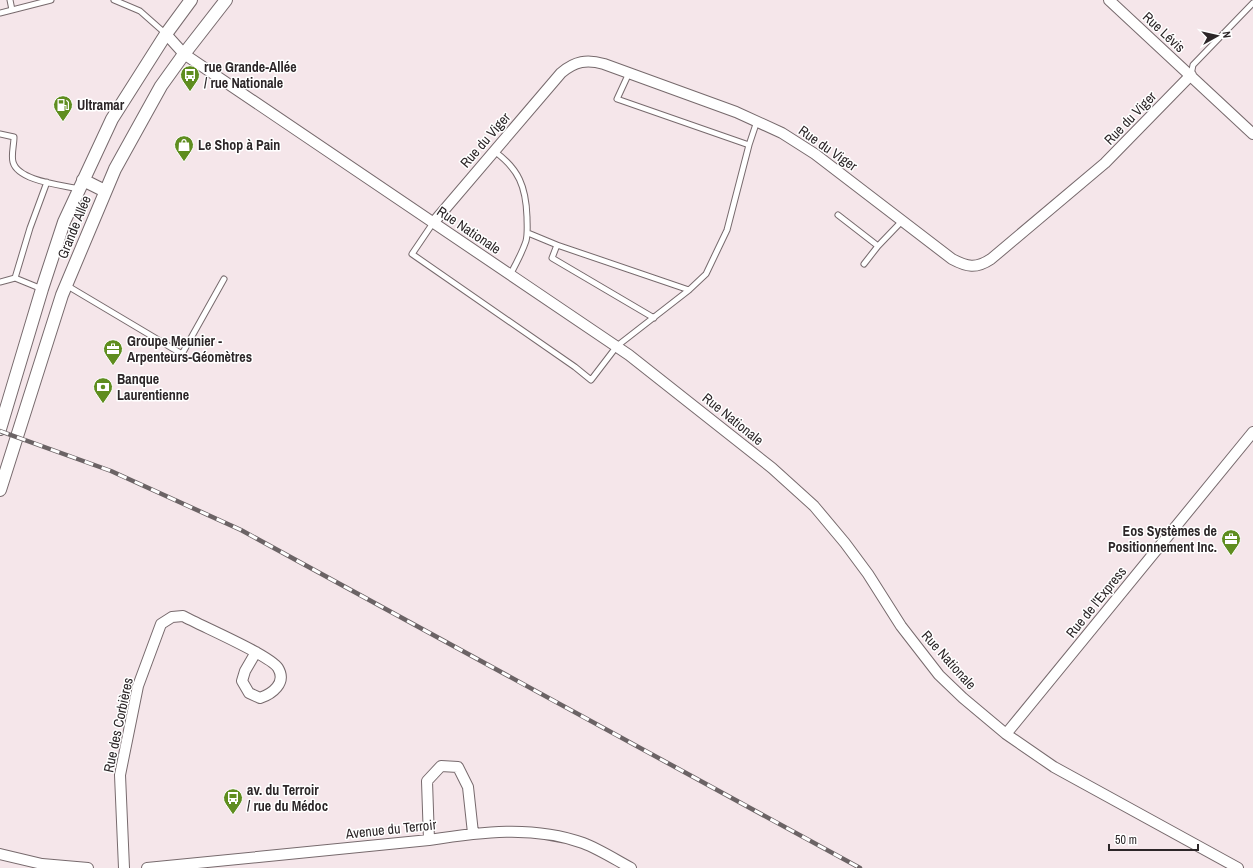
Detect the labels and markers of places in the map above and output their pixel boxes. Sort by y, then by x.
place label: rue Grande-Allée / rue Nationale [204,58,297,92]
bus stop icon: rue Grande-Allée / rue Nationale [179,64,201,92]
fuel station icon: Ultramar [52,94,74,122]
place label: Ultramar [77,96,125,114]
shop icon: Le Shop à Pain [173,134,195,162]
place label: Le Shop à Pain [198,136,280,154]
place label: Groupe Meunier - Arpenteurs-Géomètres [127,332,252,366]
office icon: Groupe Meunier - Arpenteurs-Géomètres [102,338,124,366]
place label: Banque Laurentienne [117,370,189,404]
bank icon: Banque Laurentienne [92,376,114,404]
place label: Eos Systèmes de Positionnement Inc. [1108,522,1217,556]
office icon: Eos Systèmes de Positionnement Inc. [1220,528,1242,556]
place label: av. du Terroir / rue du Médoc [247,781,328,815]
bus stop icon: av. du Terroir / rue du Médoc [222,787,244,815]

